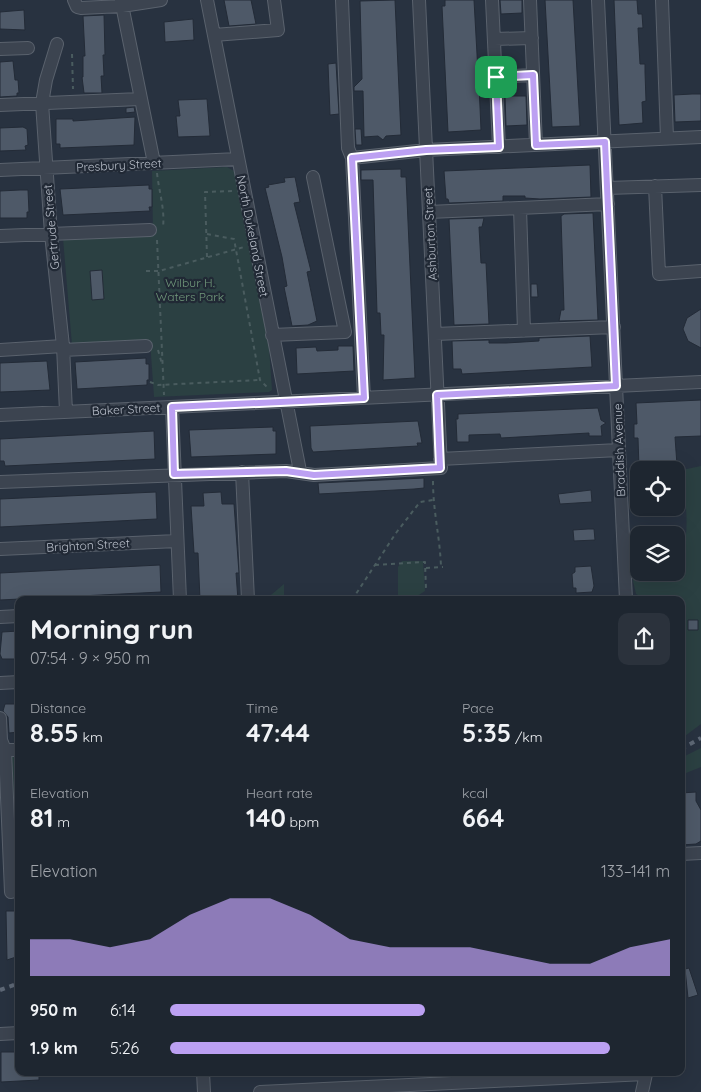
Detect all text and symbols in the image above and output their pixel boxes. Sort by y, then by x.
pin [475,56,517,98]
icon: arrive [482,63,510,91]
street label: Presbury Street [76,155,162,175]
street label: North Dukeland Street [234,174,272,298]
street label: Gertrude Street [40,184,62,270]
street label: Ashburton Street [420,187,440,281]
park label: Wilbur H. Waters Park [156,275,224,304]
street label: Baker Street [91,400,161,418]
street label: Braddish Avenue [610,403,628,497]
map controls [630,461,685,581]
button: locate [630,461,685,516]
button: layers [630,526,685,581]
street label: Brighton Street [46,535,130,555]
text: Morning run [30,611,194,646]
button: share [618,613,670,665]
text: 07:54 · 9 × 950 m [30,648,150,668]
text: Distance [30,699,86,717]
text: Time [246,699,278,717]
text: Pace [462,699,494,717]
text: 8.55 [30,717,79,748]
text: 47:44 [246,717,310,748]
text: 5:35 [462,717,511,748]
text: km [79,728,103,746]
text: /km [511,728,542,746]
text: Elevation [30,784,89,802]
text: Heart rate [246,784,313,802]
text: kcal [462,784,488,802]
text: 81 [30,802,53,833]
text: 140 [246,802,286,833]
text: 664 [462,802,504,833]
text: m [53,813,70,831]
text: bpm [286,813,319,831]
text: Elevation [30,861,97,881]
text: 133–141 m [601,861,670,881]
text: 950 m [30,1000,77,1020]
text: 6:14 [110,1000,136,1020]
text: 1.9 km [30,1038,78,1058]
text: 5:26 [110,1038,139,1058]

